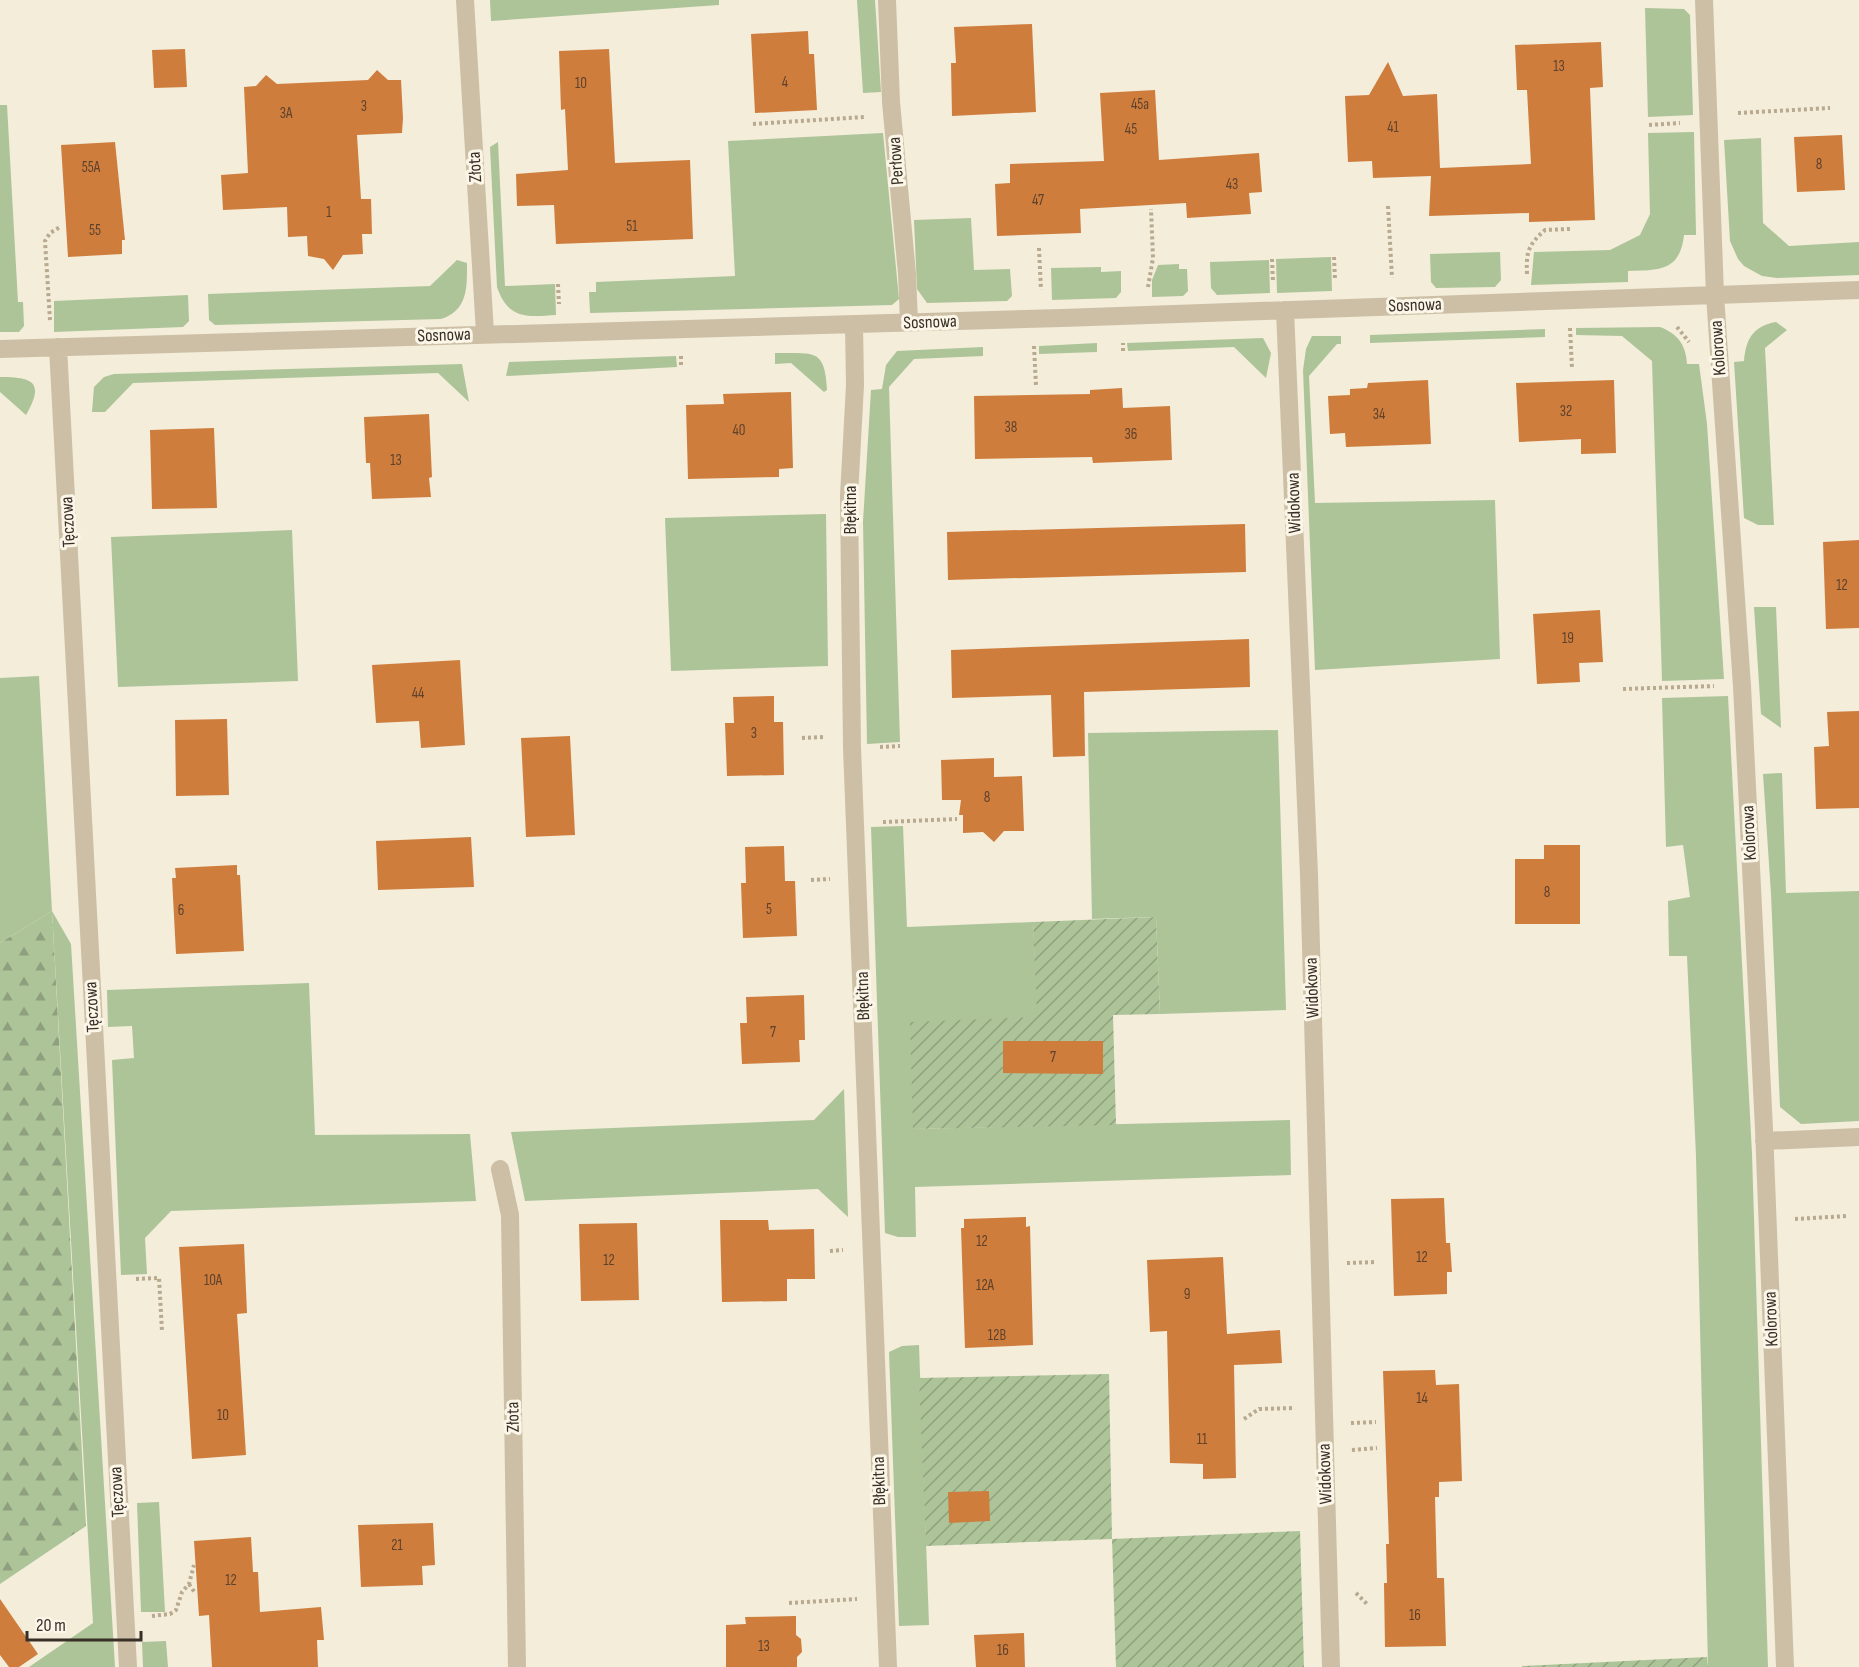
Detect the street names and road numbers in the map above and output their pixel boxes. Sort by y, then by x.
street label: Perłowa [884,136,908,186]
street label: Złota [464,151,486,183]
street label: Sosnowa [1388,294,1442,316]
street label: Sosnowa [903,311,957,333]
street label: Kolorowa [1706,320,1730,376]
street label: Sosnowa [417,324,471,346]
street label: Widokowa [1282,472,1306,534]
street label: Błękitna [840,485,861,534]
street label: Tęczowa [56,496,80,548]
street label: Kolorowa [1737,805,1761,861]
street label: Widokowa [1300,957,1324,1019]
street label: Błękitna [852,971,874,1021]
street label: Tęczowa [80,981,104,1033]
street label: Kolorowa [1760,1291,1782,1347]
street label: Złota [502,1401,524,1433]
street label: Widokowa [1313,1443,1337,1505]
street label: Błękitna [868,1456,890,1506]
street label: Tęczowa [105,1466,129,1518]

